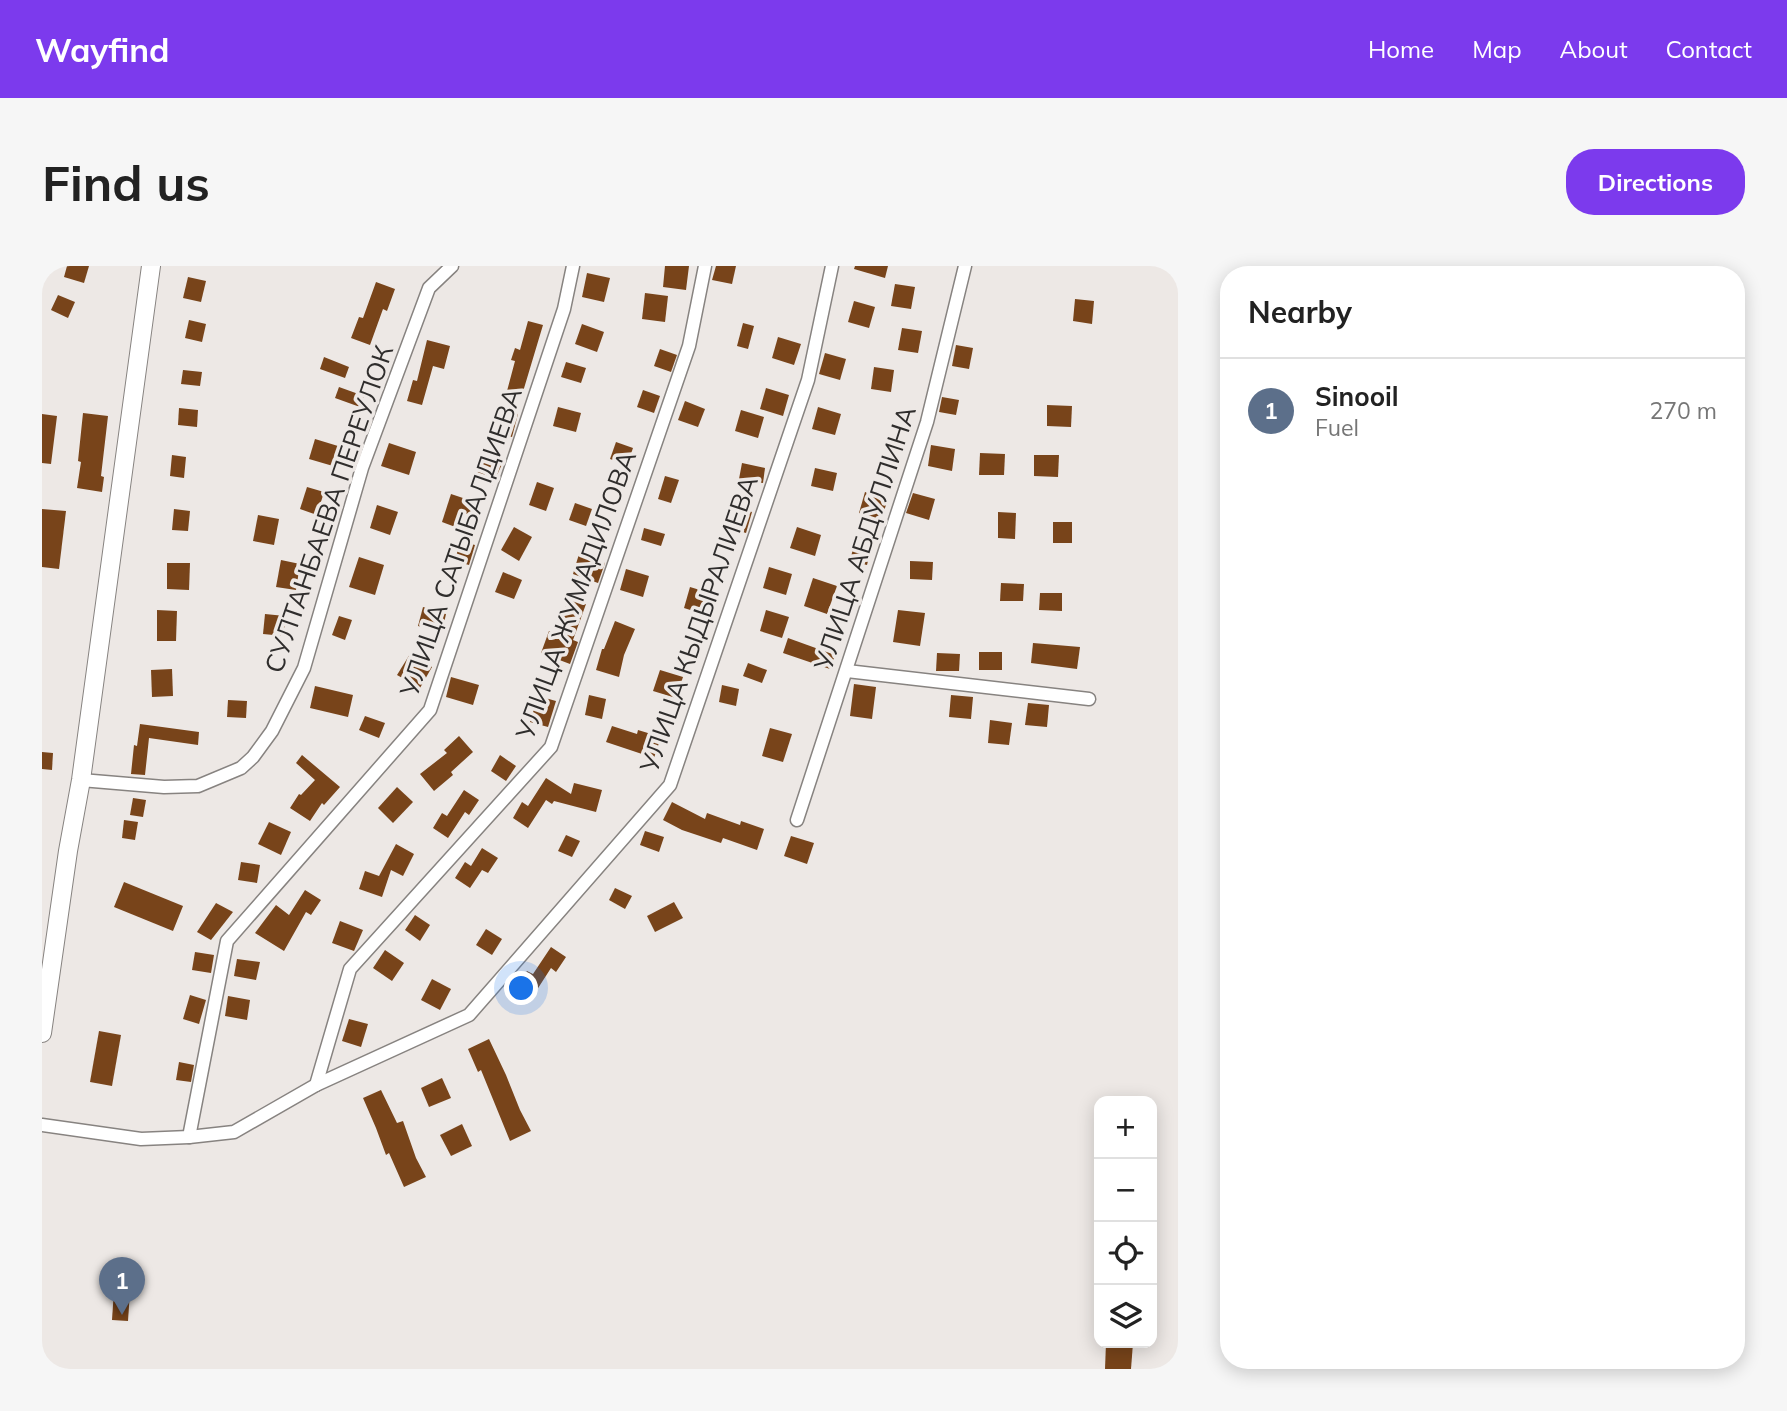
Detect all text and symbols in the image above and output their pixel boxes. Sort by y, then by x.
text: Wayfind [35,29,170,70]
text: Home [1368,34,1434,64]
text: Map [1472,34,1522,64]
text: About [1560,34,1628,64]
text: Contact [1666,34,1752,64]
button: Directions [1566,149,1745,215]
text: Find us [42,152,210,213]
text: Nearby [1248,293,1352,331]
street label: СУЛТАНБАЕВА ПЕРЕУЛОК [257,341,400,677]
text: Sinooil [1315,380,1399,413]
street label: УЛИЦА САТЫБАЛДИЕВА [392,383,529,702]
text: 1 [1264,396,1278,425]
text: 270 m [1649,396,1717,425]
street label: УЛИЦА АБДУЛЛИНА [806,402,923,675]
text: Fuel [1315,413,1359,442]
street label: УЛИЦА ЖУМАДИЛОВА [508,446,643,744]
street label: УЛИЦА КЫДЫРАЛИЕВА [632,471,765,778]
your location [504,971,538,1005]
map controls [1094,1096,1157,1348]
button: + [1094,1096,1157,1159]
button: − [1094,1159,1157,1222]
button: locate [1094,1222,1157,1285]
pin: 1 [99,1257,145,1315]
button: layers [1094,1285,1157,1348]

